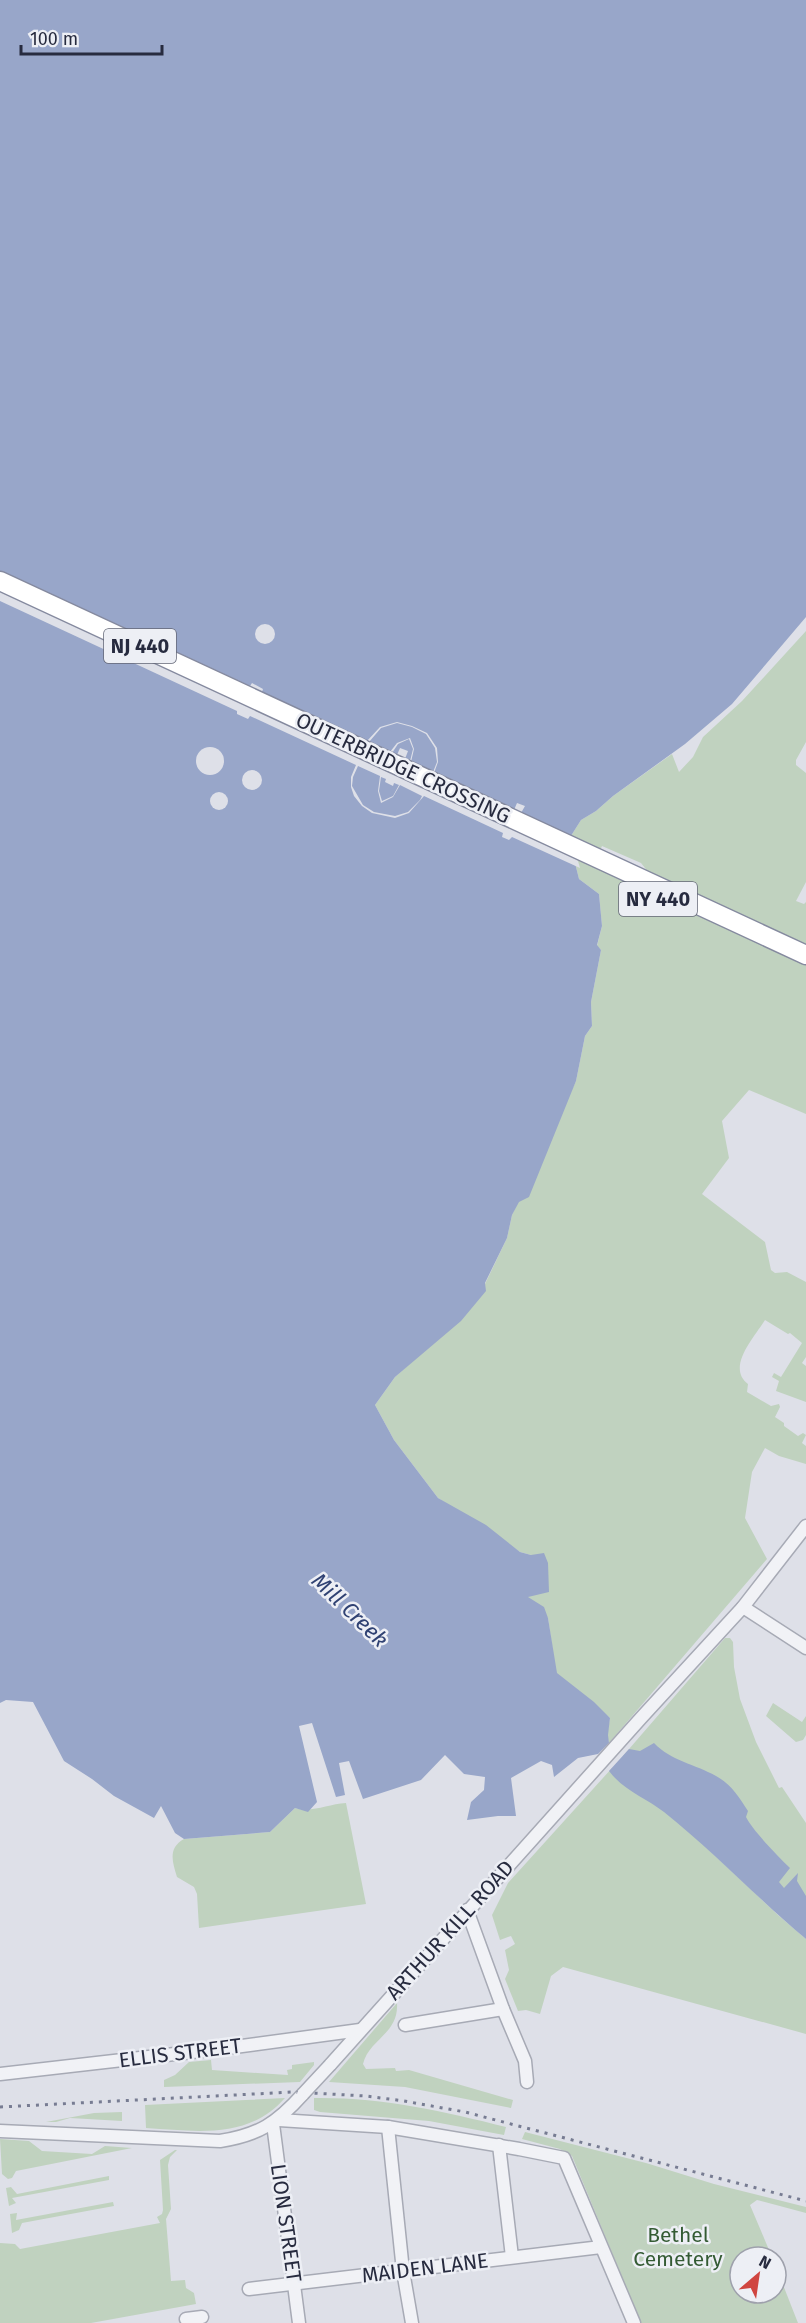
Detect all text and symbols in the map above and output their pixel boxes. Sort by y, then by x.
scale bar [21,18,162,56]
text: 100 m [30,28,78,50]
road number: NJ 440 [104,629,176,663]
street label: OUTERBRIDGE CROSSING [292,707,514,829]
road number: NY 440 [619,882,697,916]
water label: Mill Creek [306,1567,394,1653]
street label: ARTHUR KILL ROAD [380,1855,520,2005]
street label: ELLIS STREET [117,2033,243,2073]
street label: LION STREET [265,2162,307,2284]
park label: Bethel Cemetery [633,2222,723,2272]
north arrow [728,2245,788,2305]
street label: MAIDEN LANE [360,2247,490,2289]
text: N [756,2251,774,2273]

